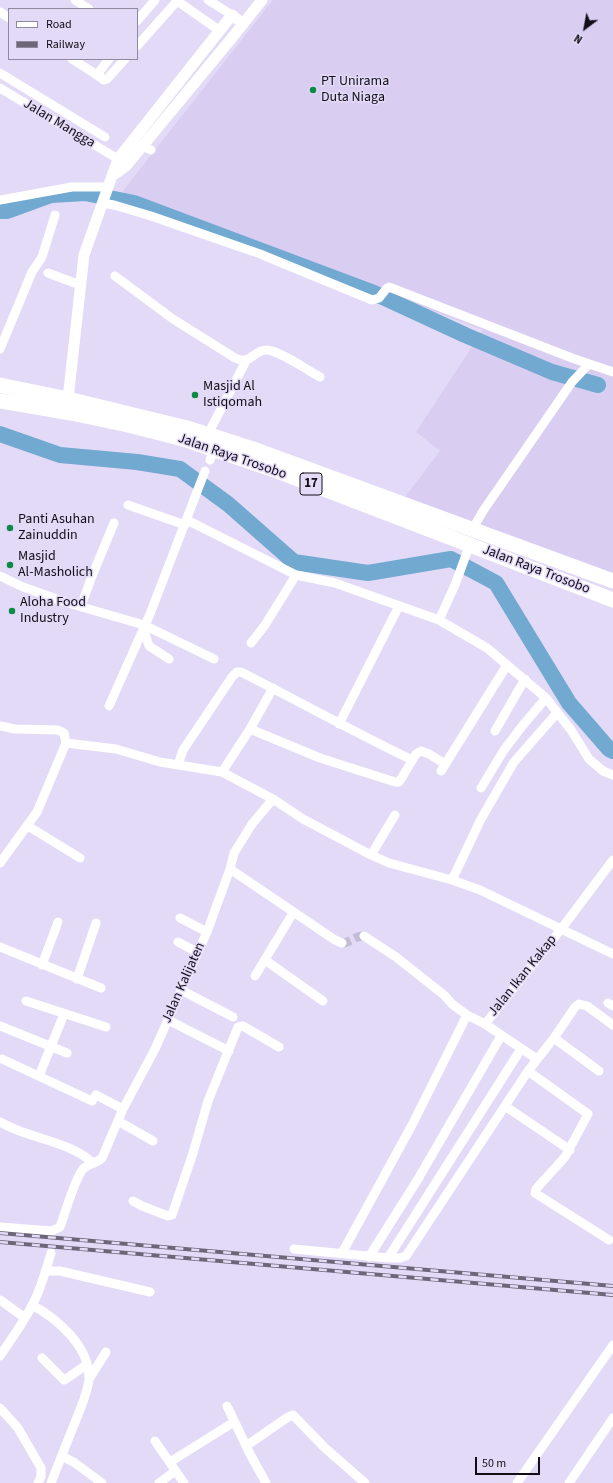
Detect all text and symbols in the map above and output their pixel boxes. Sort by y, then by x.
legend [8,8,138,60]
north arrow [565,8,605,48]
text: Road [46,16,72,33]
text: N [571,30,585,47]
text: Railway [46,36,85,53]
place label: PT Unirama Duta Niaga [321,74,389,106]
marker: PT Unirama Duta Niaga [308,85,318,95]
street label: Jalan Mangga [20,96,98,152]
place label: Masjid Al Istiqomah [203,379,262,412]
marker: Masjid Al Istiqomah [190,390,200,400]
street label: Jalan Raya Trosobo [175,431,289,483]
road number: 17 [300,473,322,495]
place label: Panti Asuhan Zainuddin [18,512,95,544]
marker: Panti Asuhan Zainuddin [5,523,15,533]
street label: Jalan Raya Trosobo [480,542,592,598]
place label: Masjid Al-Masholich [18,549,93,582]
marker: Masjid Al-Masholich [5,560,15,570]
place label: Aloha Food Industry [20,595,86,628]
marker: Aloha Food Industry [7,606,17,616]
street label: Jalan Ikan Kakap [485,932,561,1020]
street label: Jalan Kalijaten [159,940,209,1026]
scale bar [477,1449,542,1475]
text: 50 m [482,1455,506,1472]

